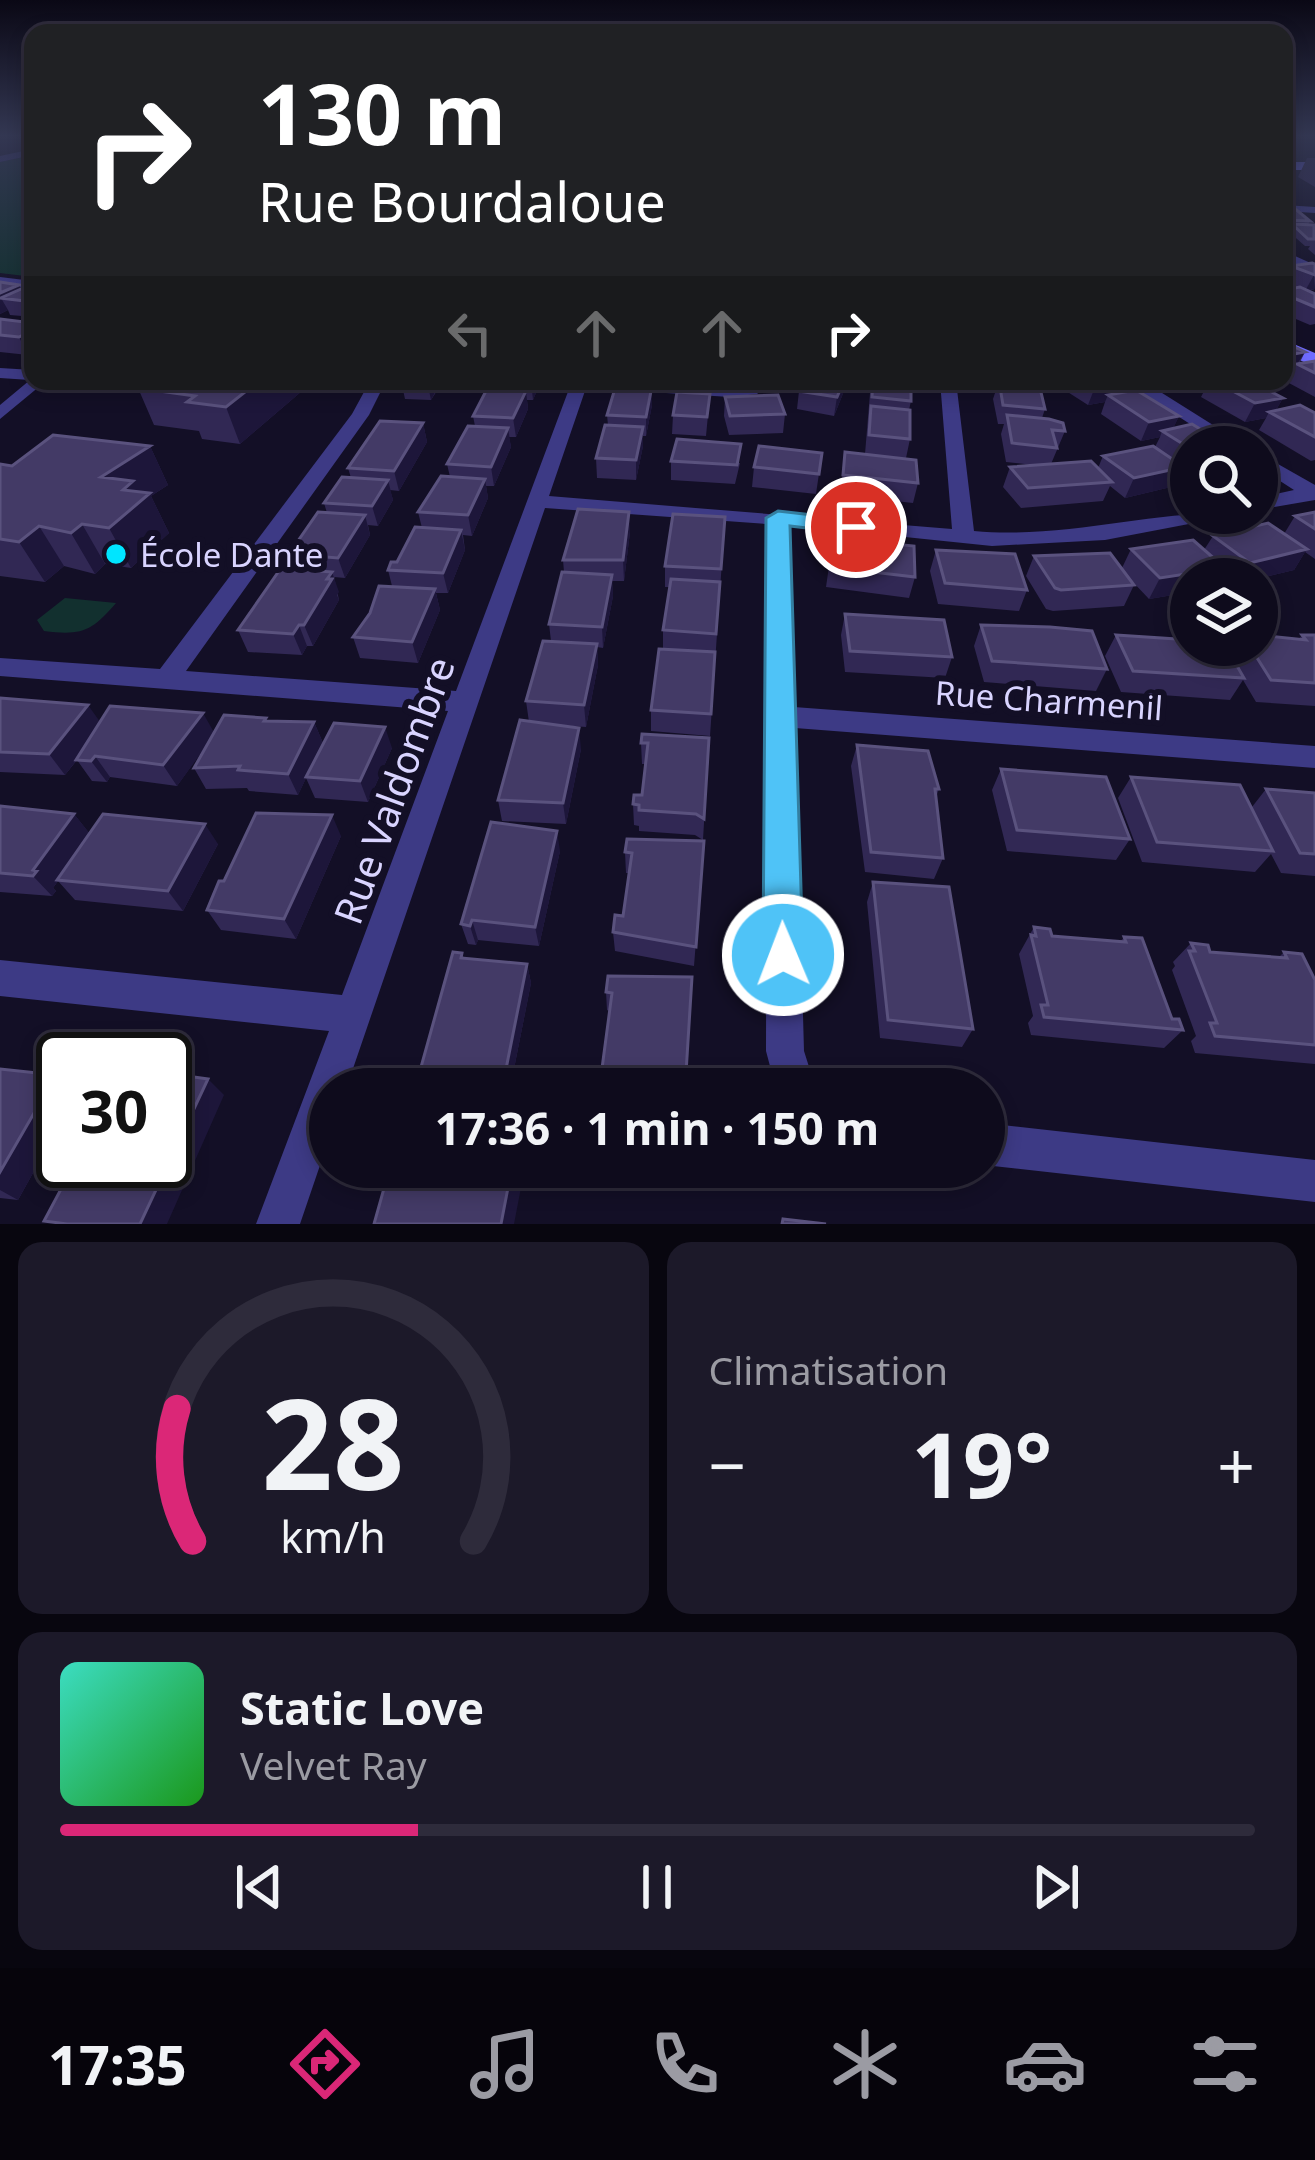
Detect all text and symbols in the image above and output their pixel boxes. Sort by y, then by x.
text: 130 m [258,55,506,170]
icon: right [60,72,216,228]
text: Rue Bourdaloue [258,164,666,238]
icon: left [437,300,503,366]
icon: ahead [563,300,629,366]
icon: ahead [689,300,755,366]
icon: right [815,300,881,366]
map controls [1170,426,1278,666]
button: search [1170,426,1278,534]
pin [805,476,907,578]
icon: arrive [823,494,889,560]
place label: École Dante [140,532,323,577]
marker: École Dante [103,541,129,567]
button: layers [1170,558,1278,666]
street label: Rue Valdombre [320,649,466,931]
street label: Rue Charmenil [934,670,1164,730]
position arrow [720,892,846,1018]
speed limit sign: 30 [36,1032,192,1188]
text: 17:36 · 1 min · 150 m [435,1097,879,1158]
text: Climatisation [709,1343,948,1396]
text: 28 [262,1357,405,1527]
text: 19° [911,1402,1052,1524]
text: − [709,1419,746,1509]
text: + [1217,1419,1255,1509]
text: km/h [281,1507,386,1566]
text: Static Love [240,1677,484,1738]
text: Velvet Ray [240,1738,427,1791]
icon: previous [226,1854,292,1920]
icon: pause [624,1854,690,1920]
icon: next [1023,1854,1089,1920]
icon: directions [283,2022,367,2106]
icon: music [463,2022,547,2106]
icon: phone [643,2022,727,2106]
icon: climate [823,2022,907,2106]
icon: car [1003,2022,1087,2106]
icon: filters [1183,2022,1267,2106]
text: 17:35 [48,2027,187,2101]

